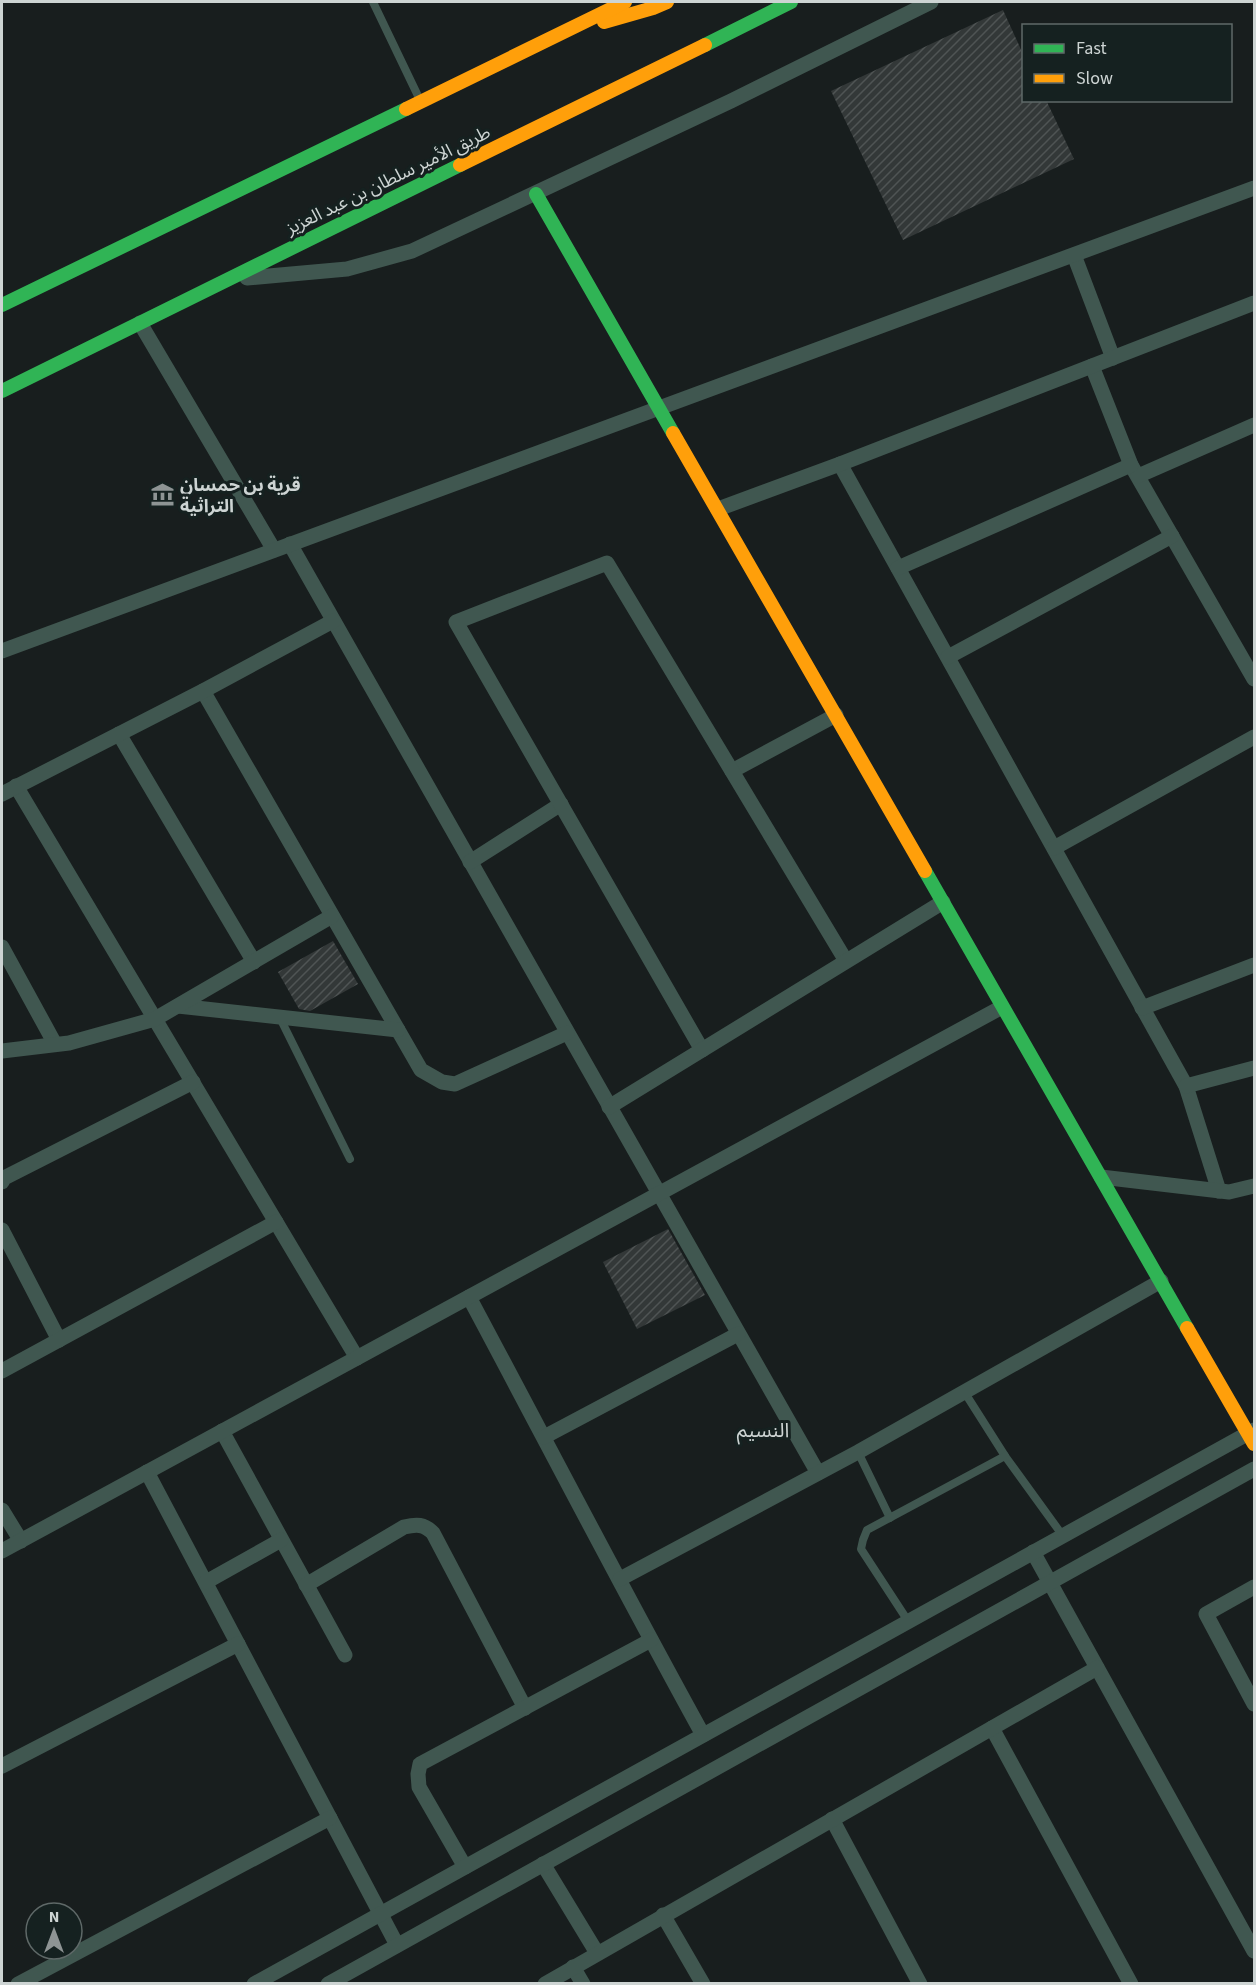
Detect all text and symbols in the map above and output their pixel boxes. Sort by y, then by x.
legend [1022,24,1232,102]
text: Fast [1076,36,1107,61]
text: Slow [1076,66,1113,91]
street label: طريق الأمير سلطان بن عبد العزيز [281,120,495,241]
place label: قرية بن حمسان التراثية [180,473,300,519]
museum icon: قرية بن حمسان التراثية [149,482,175,508]
district label: النسيم [737,1417,789,1445]
north arrow [24,1901,84,1961]
text: N [49,1906,59,1928]

